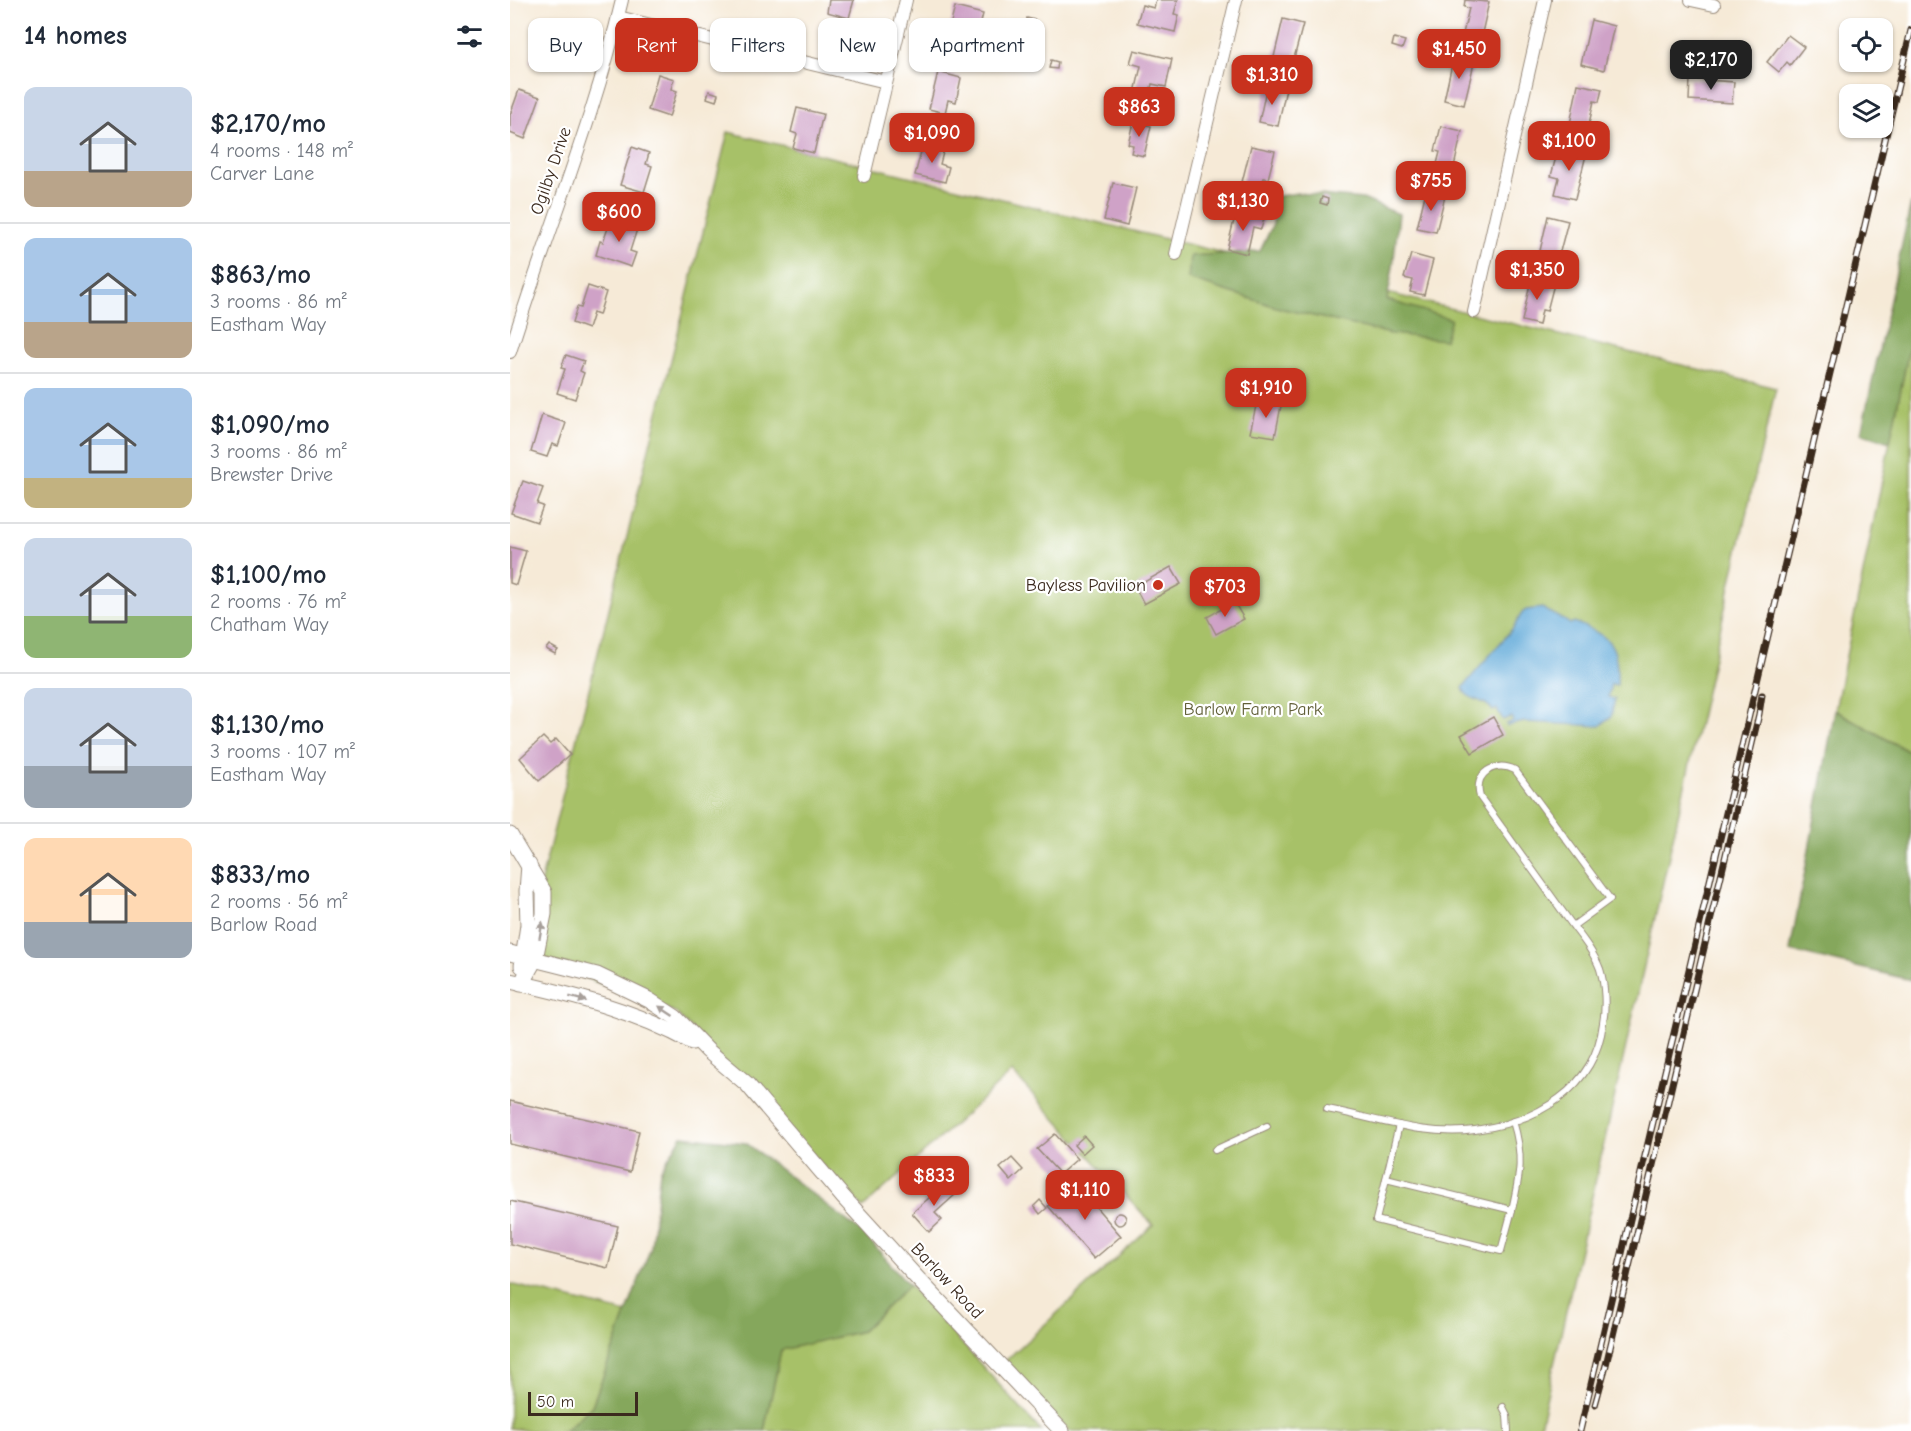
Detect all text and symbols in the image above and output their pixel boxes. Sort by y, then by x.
chip: Buy [528,18,603,72]
chip: Rent [615,18,698,72]
chip: Filters [710,18,806,72]
chip: New [818,18,897,72]
chip: Apartment [909,18,1045,72]
map controls [1839,18,1893,138]
button: locate [1839,18,1893,72]
icon: filters [453,20,486,53]
text: 14 homes [24,21,127,51]
pin: $1,450 [1410,29,1508,80]
text: $1,450 [1431,37,1487,60]
pin: $2,170 [1662,40,1760,91]
text: $2,170 [1684,48,1738,71]
pin: $1,310 [1223,55,1321,106]
text: $1,310 [1246,63,1298,86]
button: layers [1839,84,1893,138]
pin: $863 [1103,87,1175,138]
text: $863 [1118,95,1160,118]
text: $2,170/mo [210,109,326,139]
icon: home [72,111,144,183]
pin: $1,090 [883,113,981,164]
text: $1,090 [903,121,961,144]
pin: $1,100 [1520,121,1618,172]
street label: Ogilby Drive [526,124,576,218]
text: $1,100 [1542,129,1596,152]
text: 4 rooms · 148 m² [210,139,353,162]
pin: $755 [1395,161,1467,212]
text: Carver Lane [210,162,314,185]
text: $755 [1410,169,1452,192]
pin: $1,130 [1194,181,1292,232]
text: $1,130 [1217,189,1269,212]
pin: $600 [583,192,655,243]
text: $600 [596,200,642,223]
pin: $1,350 [1488,250,1586,301]
text: $1,350 [1509,258,1565,281]
text: $863/mo [210,260,311,290]
icon: home [72,262,144,334]
text: 3 rooms · 86 m² [210,290,347,313]
text: Eastham Way [210,313,326,336]
pin: $1,910 [1217,368,1315,419]
text: $1,910 [1239,376,1293,399]
text: $1,090/mo [210,410,330,440]
icon: home [72,412,144,484]
text: 3 rooms · 86 m² [210,440,347,463]
text: Brewster Drive [210,463,333,486]
text: $1,100/mo [210,560,326,590]
icon: home [72,562,144,634]
pin: $703 [1189,567,1261,618]
place label: Bayless Pavilion [1026,575,1146,596]
text: $703 [1204,575,1246,598]
marker: Bayless Pavilion [1151,578,1165,592]
text: 2 rooms · 76 m² [210,590,346,613]
text: Chatham Way [210,613,329,636]
park label: Barlow Farm Park [1184,699,1323,720]
text: $1,130/mo [210,710,324,740]
icon: home [72,712,144,784]
text: 3 rooms · 107 m² [210,740,355,763]
text: Eastham Way [210,763,326,786]
text: $833/mo [210,860,310,890]
icon: home [72,862,144,934]
text: 2 rooms · 56 m² [210,890,348,913]
text: Barlow Road [210,913,317,936]
one-way arrow [537,920,546,939]
one-way arrow [569,994,587,1004]
one-way arrow [658,1005,674,1017]
pin: $833 [898,1156,970,1207]
text: $833 [913,1164,955,1187]
pin: $1,110 [1036,1170,1134,1221]
text: $1,110 [1060,1178,1110,1201]
street label: Barlow Road [906,1239,988,1323]
scale bar [528,1389,638,1416]
text: 50 m [537,1393,574,1411]

